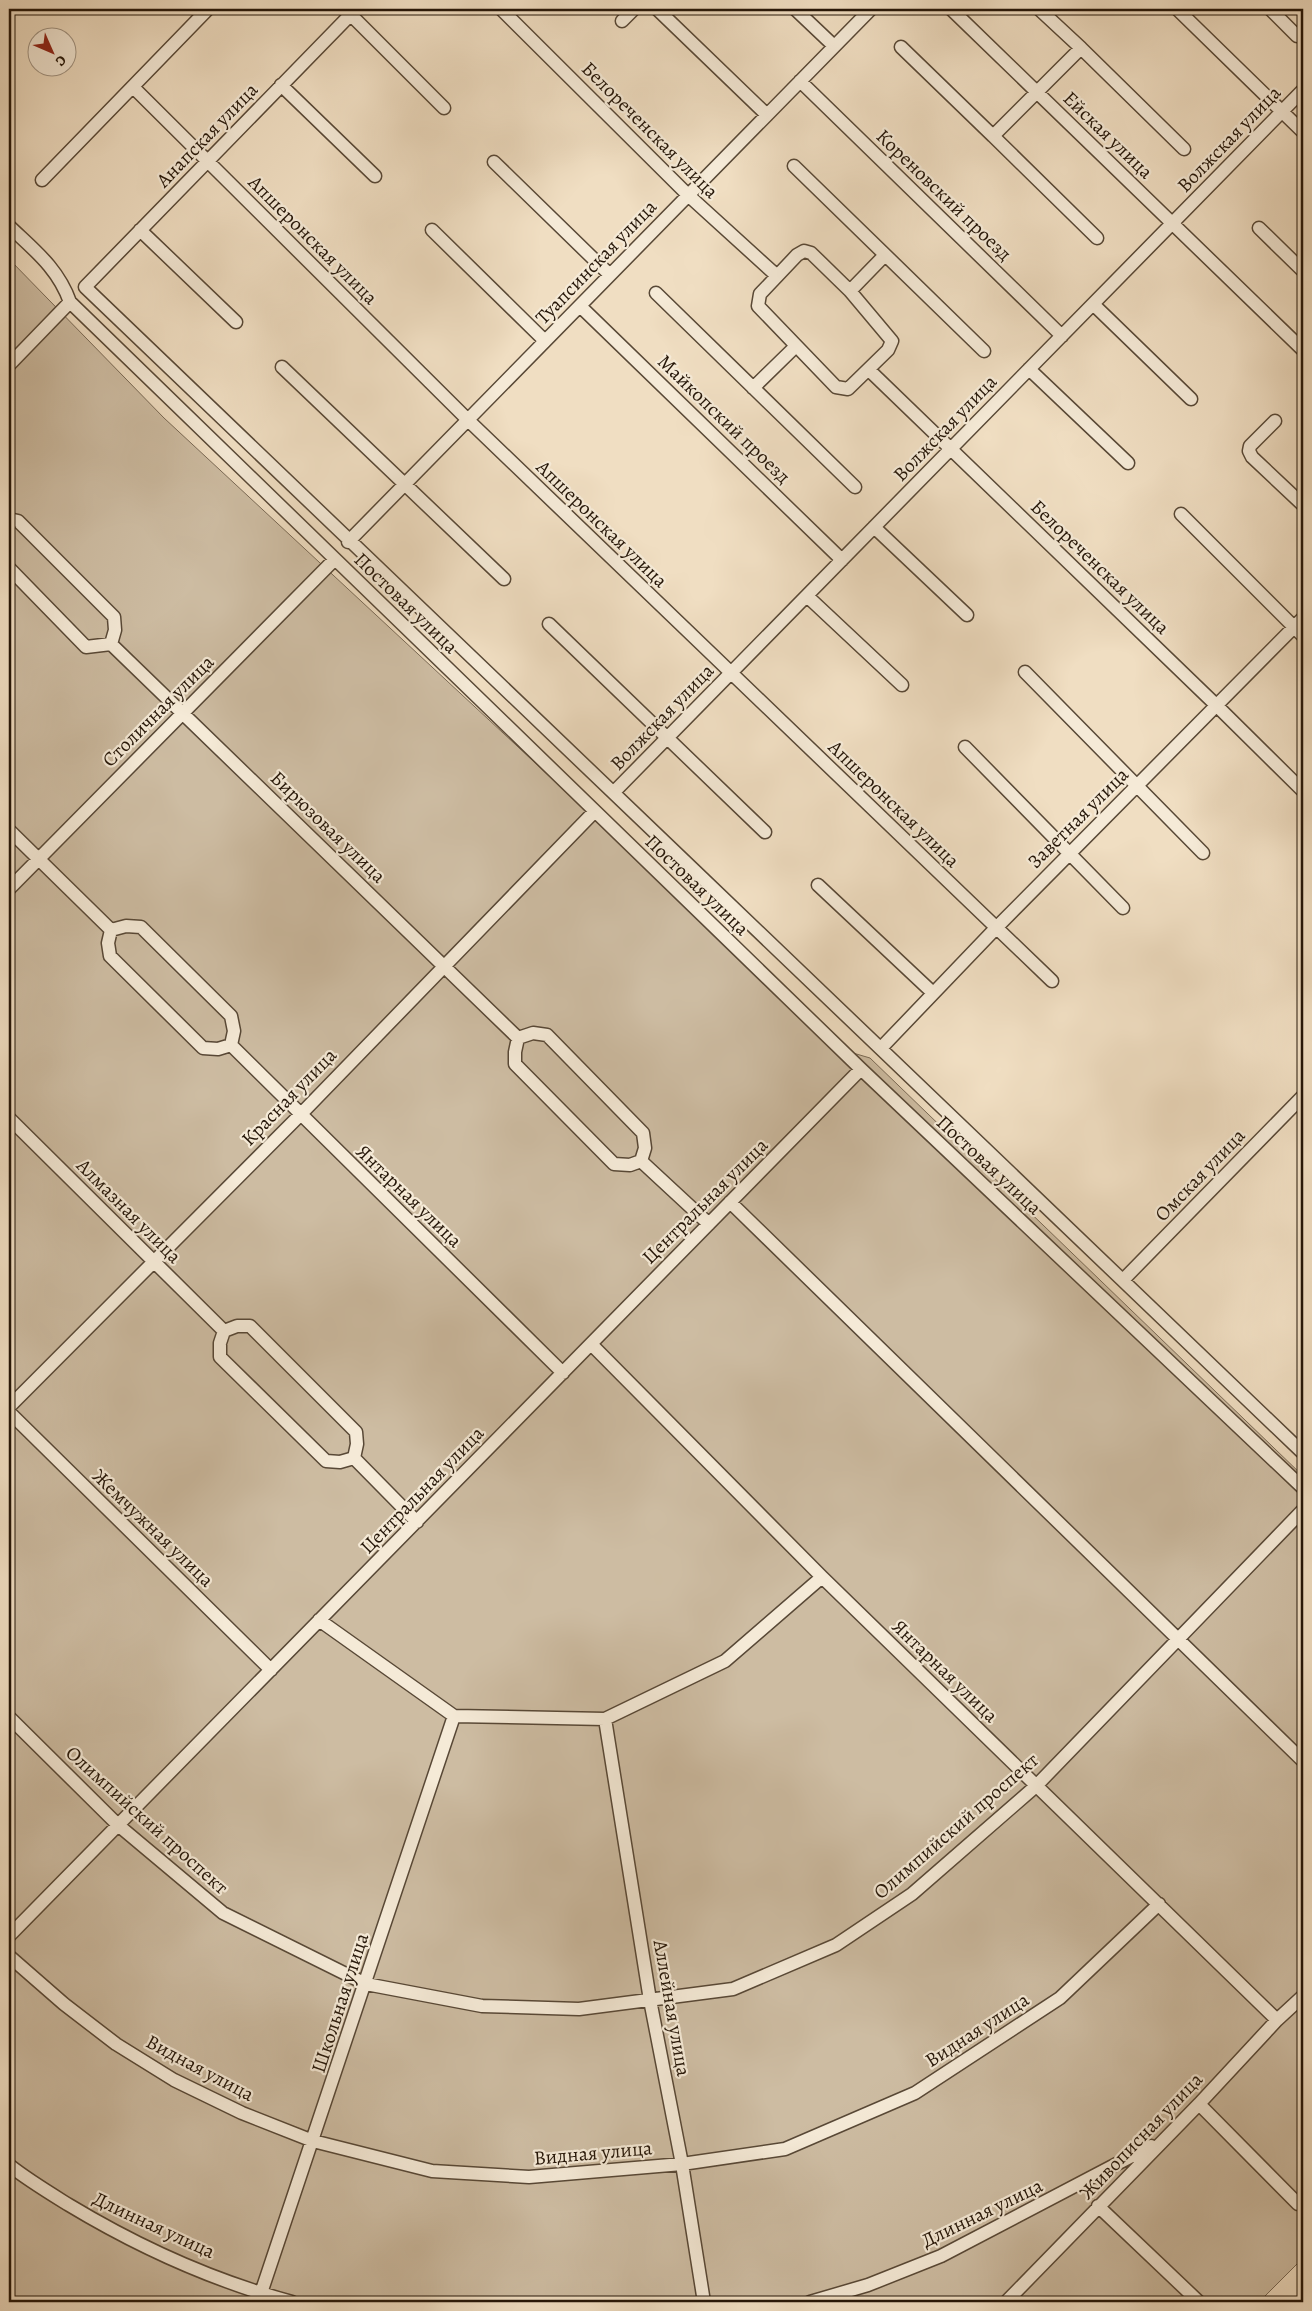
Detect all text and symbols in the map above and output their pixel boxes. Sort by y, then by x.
north arrow [28,28,78,78]
text: С [51,51,71,71]
street label: Белореченская улица [576,56,725,205]
street label: Анапская улица [149,76,265,194]
street label: Волжская улица [1171,79,1288,198]
street label: Ейская улица [1057,85,1159,185]
street label: Кореновский проезд [870,123,1018,267]
street label: Апшеронская улица [242,169,384,311]
street label: Туапсинская улица [529,193,663,330]
street label: Майкопский проезд [652,348,796,490]
street label: Волжская улица [887,368,1004,487]
street label: Апшеронская улица [530,454,674,594]
street label: Белореченская улица [1025,494,1176,641]
street label: Постовая улица [348,546,464,660]
street label: Столичная улица [96,648,221,773]
street label: Волжская улица [604,657,721,776]
street label: Апшеронская улица [822,734,966,874]
street label: Заветная улица [1021,761,1135,875]
street label: Бирюзовая улица [264,765,392,890]
street label: Постовая улица [639,828,755,942]
street label: Красная улица [235,1042,343,1152]
street label: Постовая улица [930,1109,1048,1221]
street label: Омская улица [1149,1122,1252,1227]
street label: Центральная улица [636,1132,774,1270]
street label: Янтарная улица [350,1138,469,1254]
street label: Алмазная улица [70,1152,188,1270]
street label: Центральная улица [354,1420,491,1560]
street label: Жемчужная улица [86,1463,220,1594]
street label: Янтарная улица [886,1613,1005,1729]
street label: Олимпийский проспект [60,1740,234,1901]
street label: Олимпийский проспект [868,1747,1044,1905]
street label: Школьная улица [305,1929,376,2076]
street label: Аллейная улица [647,1937,697,2079]
street label: Видная улица [920,1986,1035,2074]
street label: Видная улица [141,2028,259,2108]
street label: Живописная улица [1073,2066,1209,2205]
street label: Видная улица [533,2134,654,2172]
street label: Длинная улица [917,2172,1048,2254]
street label: Длинная улица [89,2185,220,2265]

